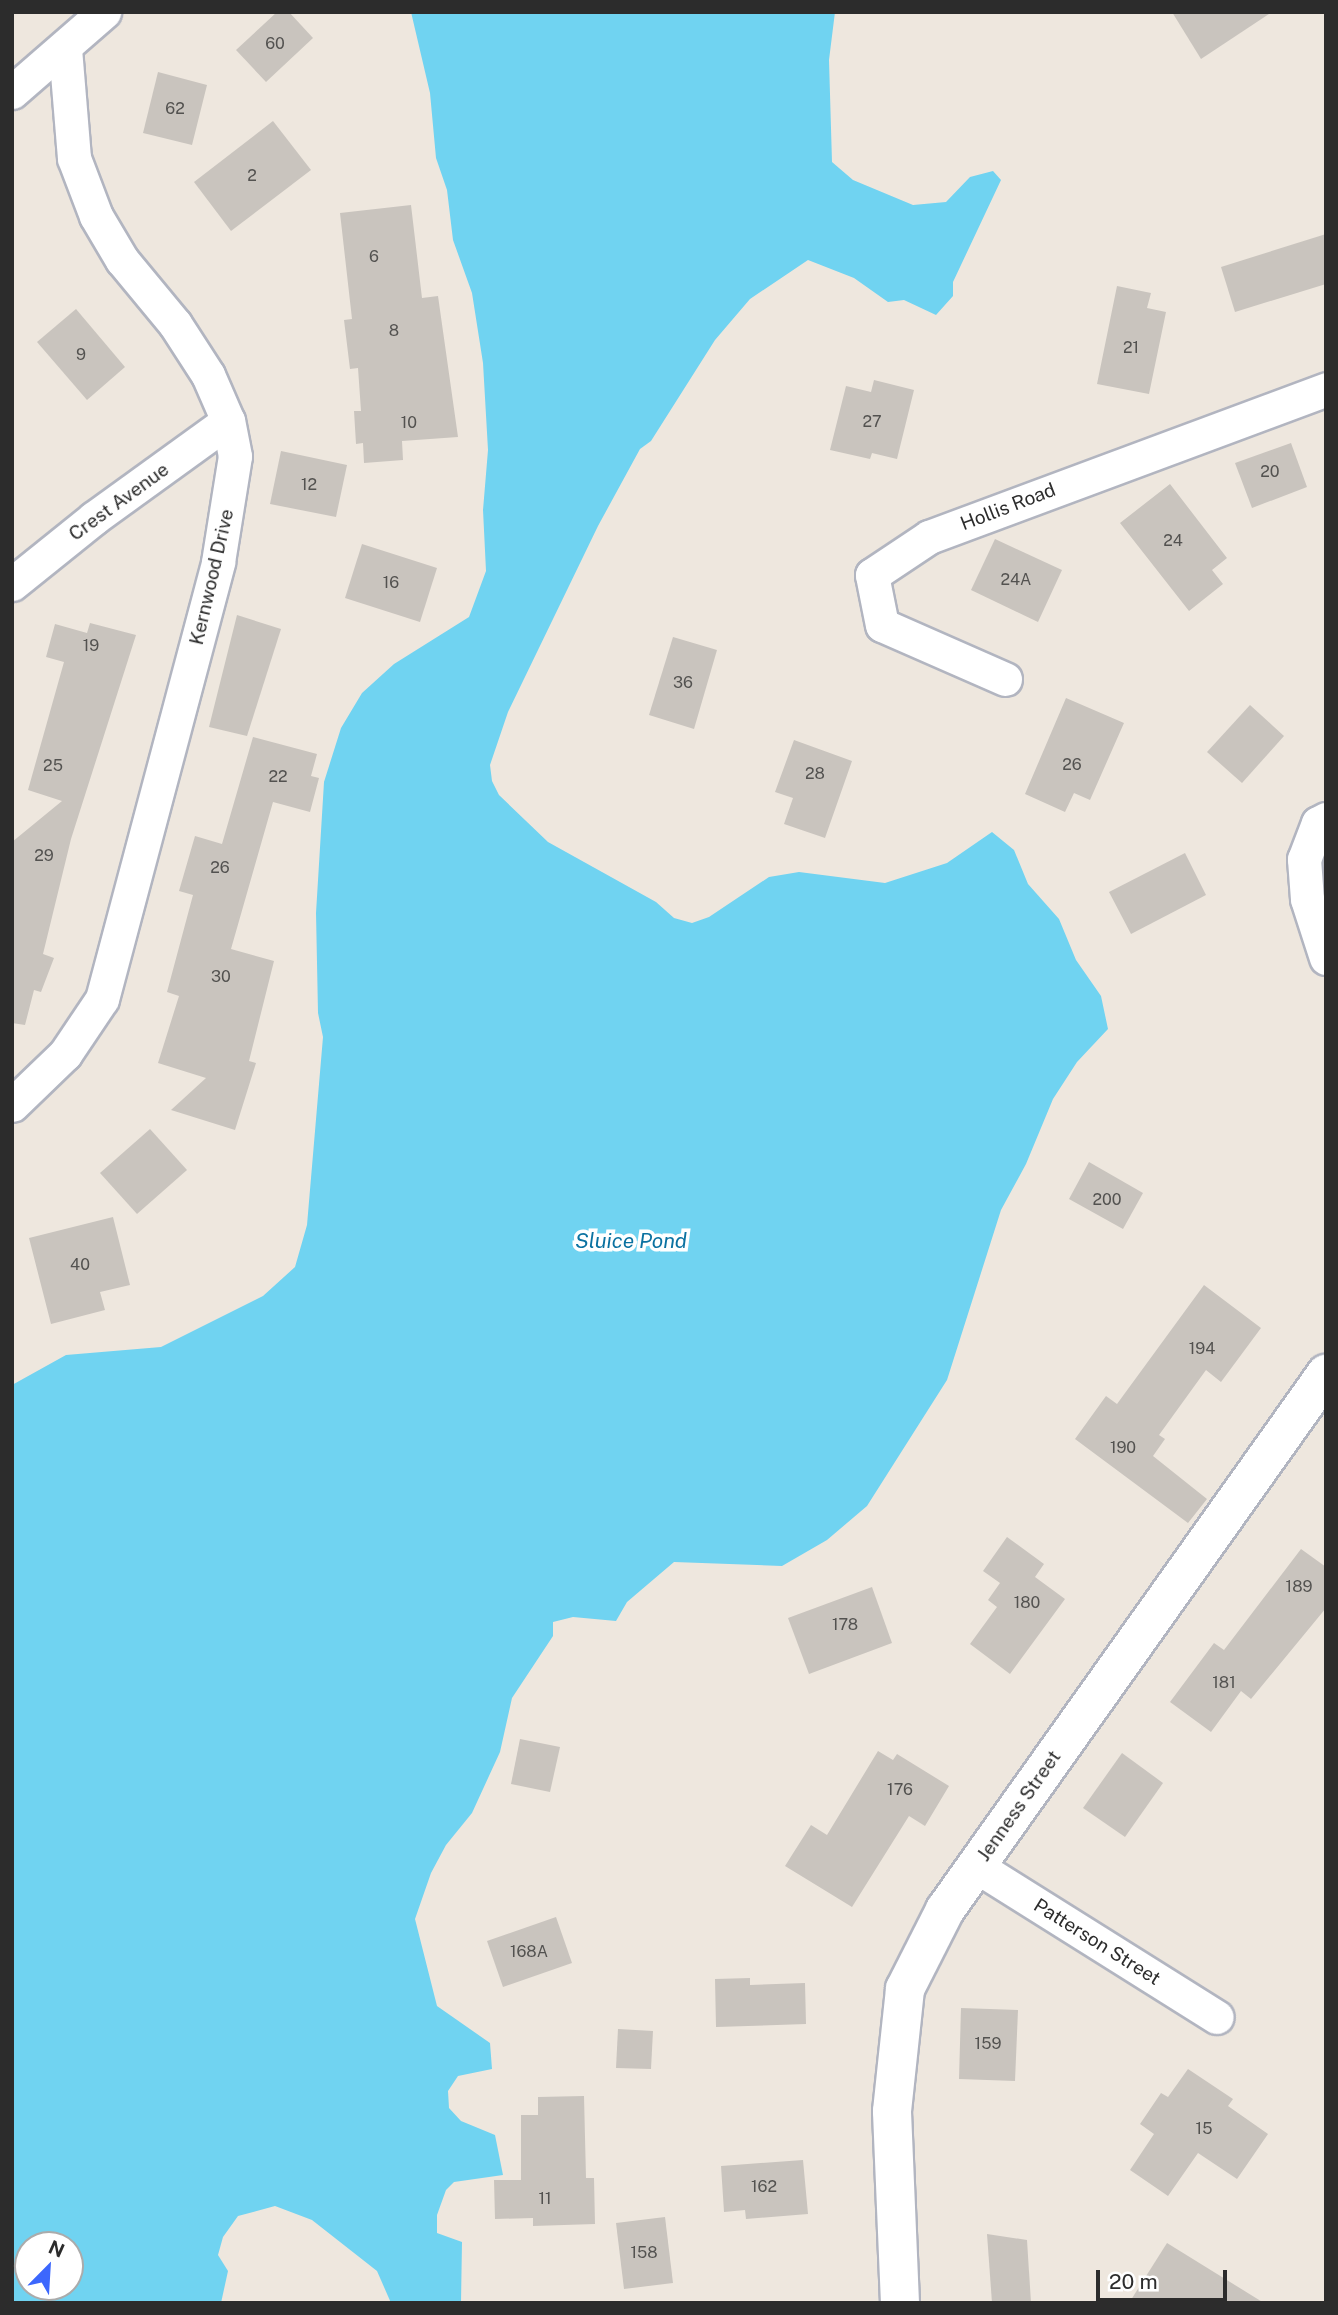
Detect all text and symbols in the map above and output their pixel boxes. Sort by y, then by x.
house number: 60 [265,34,285,54]
house number: 62 [165,99,185,119]
house number: 2 [247,166,257,186]
house number: 6 [369,247,379,267]
house number: 8 [389,321,399,341]
house number: 21 [1123,338,1139,358]
house number: 9 [76,345,86,365]
house number: 27 [862,412,882,432]
house number: 10 [401,413,417,433]
street label: Crest Avenue [65,458,173,546]
house number: 20 [1260,462,1280,482]
house number: 12 [301,475,317,495]
street label: Hollis Road [957,478,1059,536]
street label: Kernwood Drive [185,507,239,647]
house number: 24 [1163,531,1183,551]
house number: 24A [1001,570,1031,590]
house number: 16 [383,573,399,593]
house number: 19 [83,636,99,656]
house number: 36 [673,673,693,693]
house number: 26 [1062,755,1082,775]
house number: 25 [43,756,63,776]
house number: 28 [805,764,825,784]
house number: 22 [268,767,288,787]
house number: 29 [34,846,54,866]
house number: 26 [210,858,230,878]
house number: 30 [211,967,231,987]
house number: 200 [1092,1190,1122,1210]
water label: Sluice Pond [575,1228,687,1254]
house number: 40 [70,1255,90,1275]
house number: 194 [1189,1339,1215,1359]
house number: 190 [1110,1438,1136,1458]
house number: 189 [1286,1577,1312,1597]
house number: 180 [1014,1593,1040,1613]
house number: 178 [832,1615,858,1635]
house number: 181 [1212,1673,1236,1693]
street label: Jenness Street [972,1746,1066,1866]
house number: 176 [887,1780,913,1800]
street label: Patterson Street [1029,1894,1165,1990]
house number: 168A [510,1942,548,1962]
house number: 159 [975,2034,1001,2054]
house number: 15 [1196,2119,1212,2139]
house number: 162 [751,2177,777,2197]
house number: 11 [538,2189,552,2209]
north arrow [14,2231,84,2301]
text: N [45,2236,68,2262]
house number: 158 [630,2243,658,2263]
scale bar [1100,2256,1231,2300]
text: 20 m [1109,2269,1158,2294]

